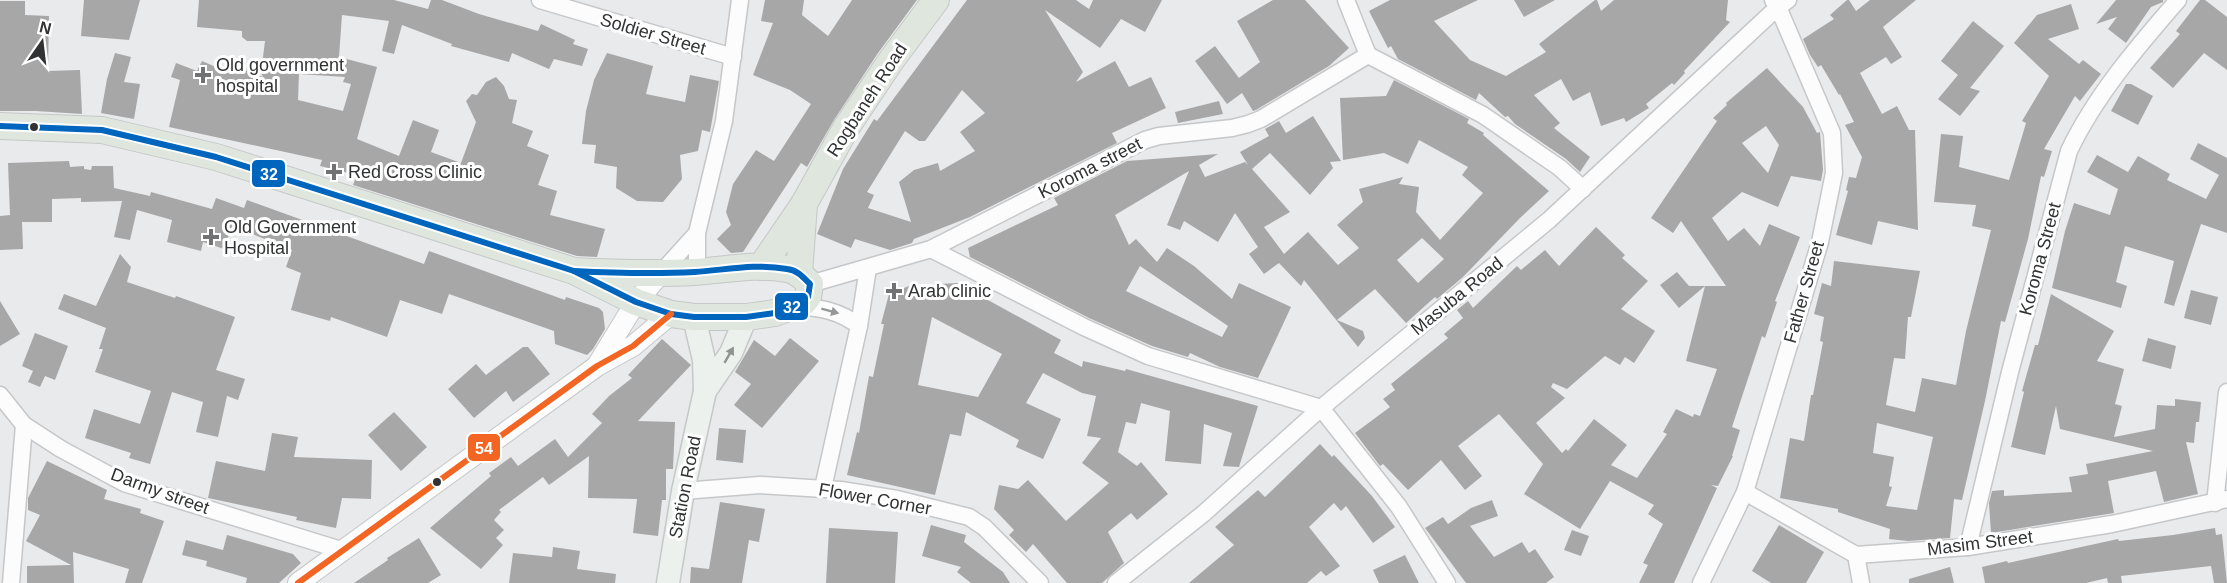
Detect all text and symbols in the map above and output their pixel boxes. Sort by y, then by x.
street label: Soldier Street [598,9,708,59]
north arrow [12,12,72,72]
text: N [38,18,53,38]
street label: Rogbaneh Road [823,40,911,160]
place label: Old government hospital [216,55,344,96]
marker: Old government hospital [194,66,212,84]
unlabelled marker [28,121,40,133]
street label: Koroma street [1035,133,1145,203]
line badge: 32 [251,159,286,188]
place label: Red Cross Clinic [348,162,482,182]
marker: Red Cross Clinic [325,163,343,181]
text: 32 [260,166,278,183]
street label: Koroma Street [2015,200,2065,318]
place label: Old Government Hospital [224,217,356,258]
marker: Old Government Hospital [202,228,220,246]
street label: Father Street [1780,239,1828,345]
street label: Masuba Road [1407,253,1507,339]
place label: Arab clinic [908,281,991,301]
marker: Arab clinic [885,282,903,300]
line badge: 32 [774,292,809,321]
text: 32 [783,299,801,316]
one-way arrow [821,306,839,316]
one-way arrow [723,347,734,363]
line badge: 54 [467,433,501,462]
street label: Station Road [665,434,705,540]
text: 54 [475,440,493,457]
street label: Darmy street [108,464,212,518]
unlabelled marker [431,476,443,488]
street label: Flower Corner [817,479,933,519]
street label: Masim Street [1926,527,2034,559]

